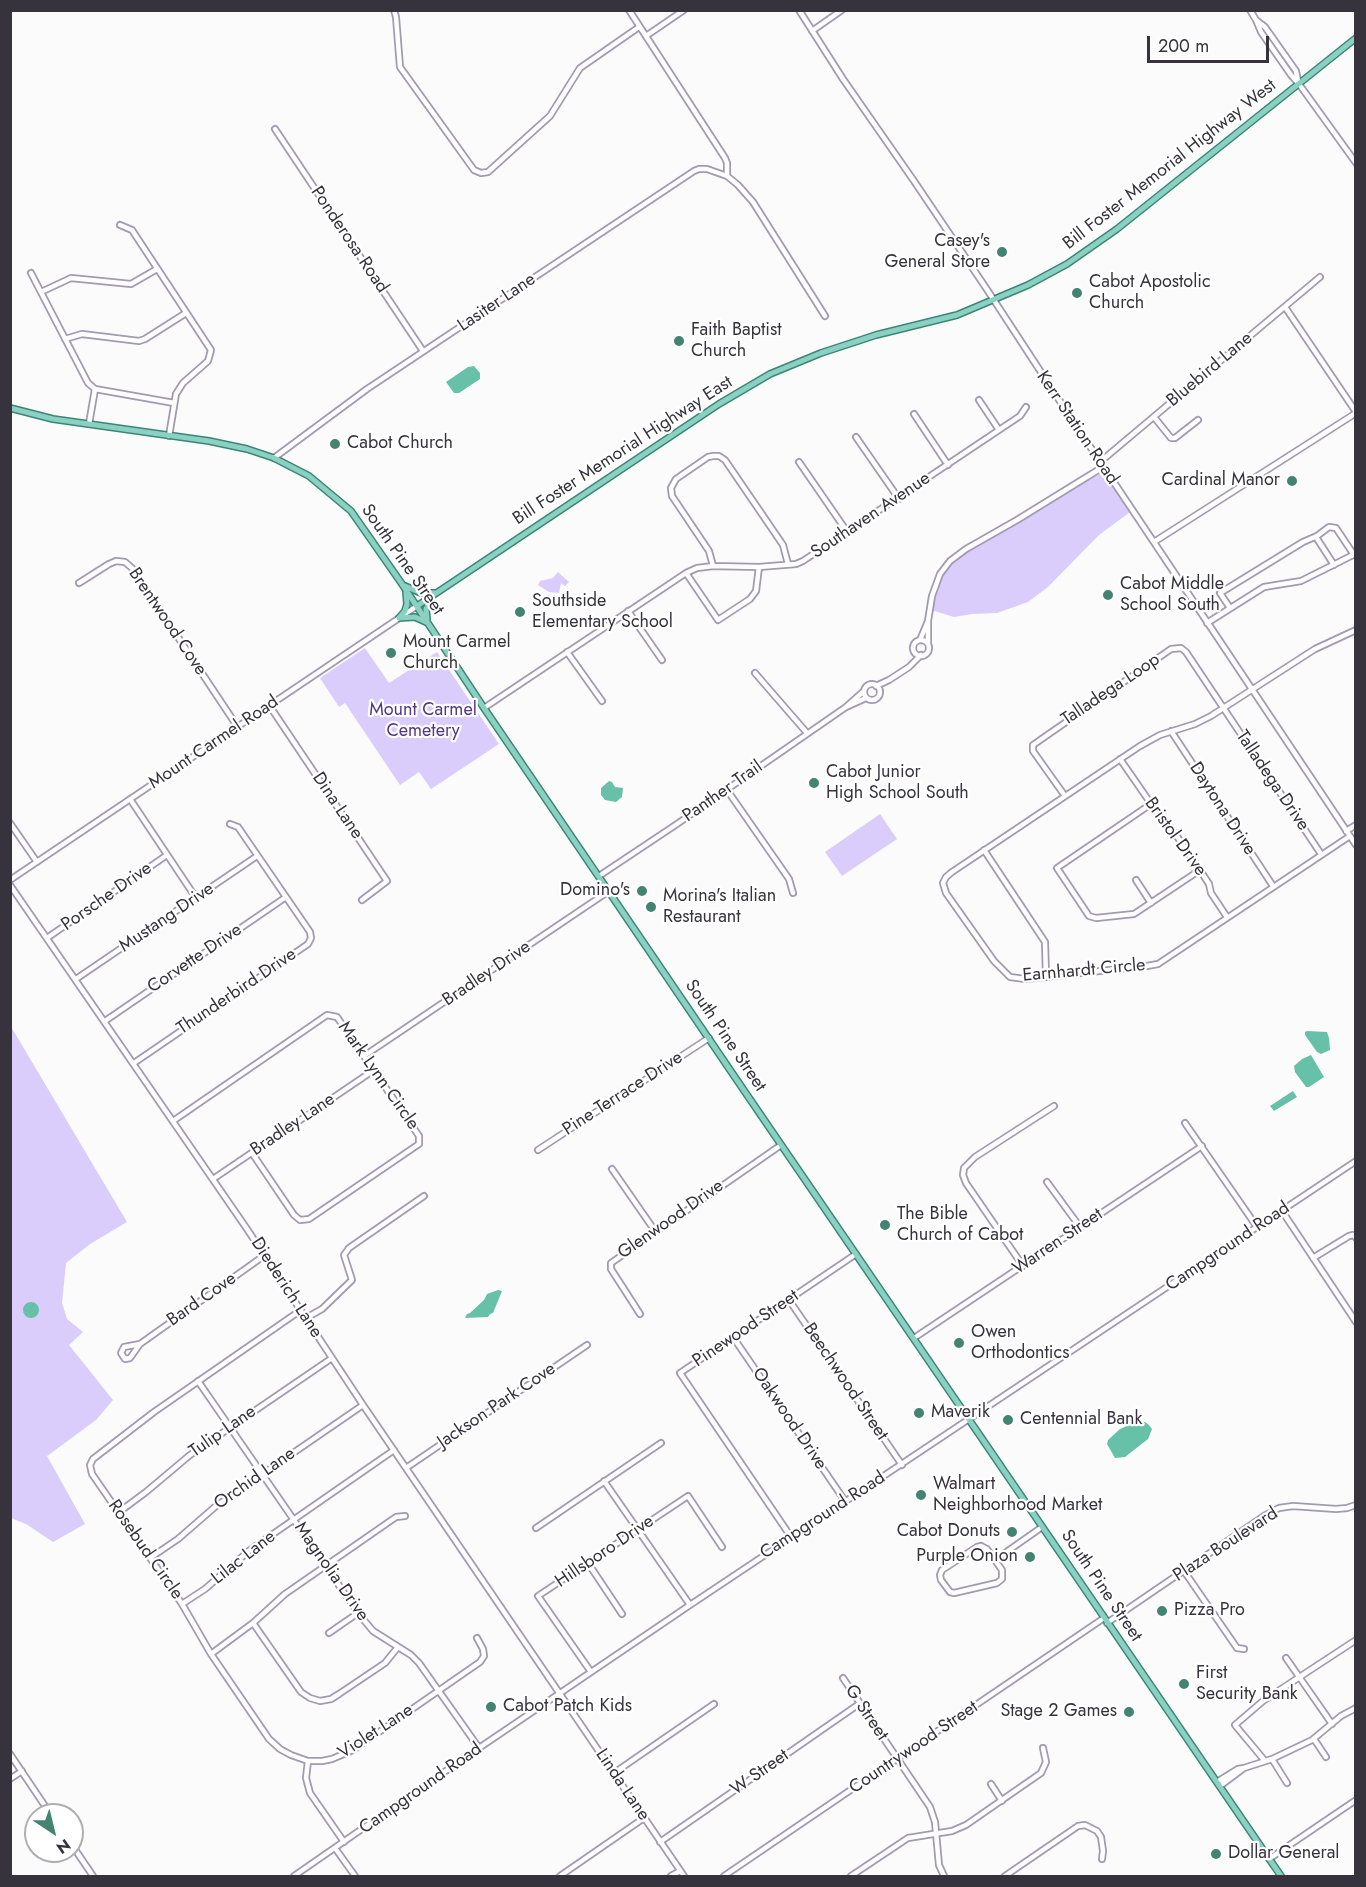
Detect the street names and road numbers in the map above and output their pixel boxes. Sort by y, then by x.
street label: Bill Foster Memorial Highway West [1059,75,1281,255]
street label: Ponderosa Road [305,183,393,297]
street label: Lasiter Lane [454,269,540,337]
street label: Bluebird Lane [1163,328,1257,412]
street label: Kerr Station Road [1031,367,1123,489]
street label: Bill Foster Memorial Highway East [509,372,737,530]
street label: Southaven Avenue [807,468,935,564]
street label: South Pine Street [356,501,448,619]
street label: Brentwood Cove [123,564,211,680]
street label: Talladega Loop [1058,649,1164,731]
street label: Mount Carmel Road [145,692,283,794]
street label: Talladega Drive [1231,727,1313,835]
street label: Panther Trail [679,757,767,827]
street label: Daytona Drive [1184,759,1260,859]
street label: Dina Lane [307,768,367,844]
street label: Bristol Drive [1139,793,1211,881]
street label: Porsche Drive [58,858,156,936]
street label: Mustang Drive [116,878,218,958]
street label: Corvette Drive [144,920,246,998]
street label: Bradley Drive [439,937,535,1011]
street label: Thunderbird Drive [173,944,301,1040]
street label: Earnhardt Circle [1022,955,1146,987]
street label: South Pine Street [680,976,770,1096]
street label: Mark Lynn Circle [333,1018,423,1134]
street label: Pine Terrace Drive [559,1047,687,1141]
street label: Bradley Lane [247,1089,339,1161]
street label: Glenwood Drive [614,1176,728,1264]
street label: Campground Road [1162,1198,1294,1296]
street label: Warren Street [1009,1204,1107,1280]
street label: Diederich Lane [245,1234,327,1342]
street label: Bard Cove [163,1268,241,1332]
street label: Pinewood Street [689,1286,803,1372]
street label: Beechwood Street [798,1319,892,1445]
street label: Jackson Park Cove [434,1359,560,1453]
street label: Oakwood Drive [747,1364,831,1474]
street label: Tulip Lane [186,1401,260,1463]
street label: Orchid Lane [210,1443,300,1515]
street label: Campground Road [756,1468,890,1564]
street label: Rosebud Circle [103,1496,187,1604]
street label: Plaza Boulevard [1170,1503,1282,1587]
street label: Hillsboro Drive [552,1511,658,1593]
street label: Magnolia Drive [289,1518,373,1626]
street label: Lilac Lane [208,1526,280,1590]
street label: South Pine Street [1056,1526,1146,1646]
street label: G Street [840,1681,892,1745]
street label: Countrywood Street [845,1697,983,1799]
street label: Violet Lane [334,1700,418,1764]
street label: Campground Road [356,1739,486,1839]
street label: Linda Lane [590,1745,654,1825]
street label: W Street [727,1745,793,1801]

